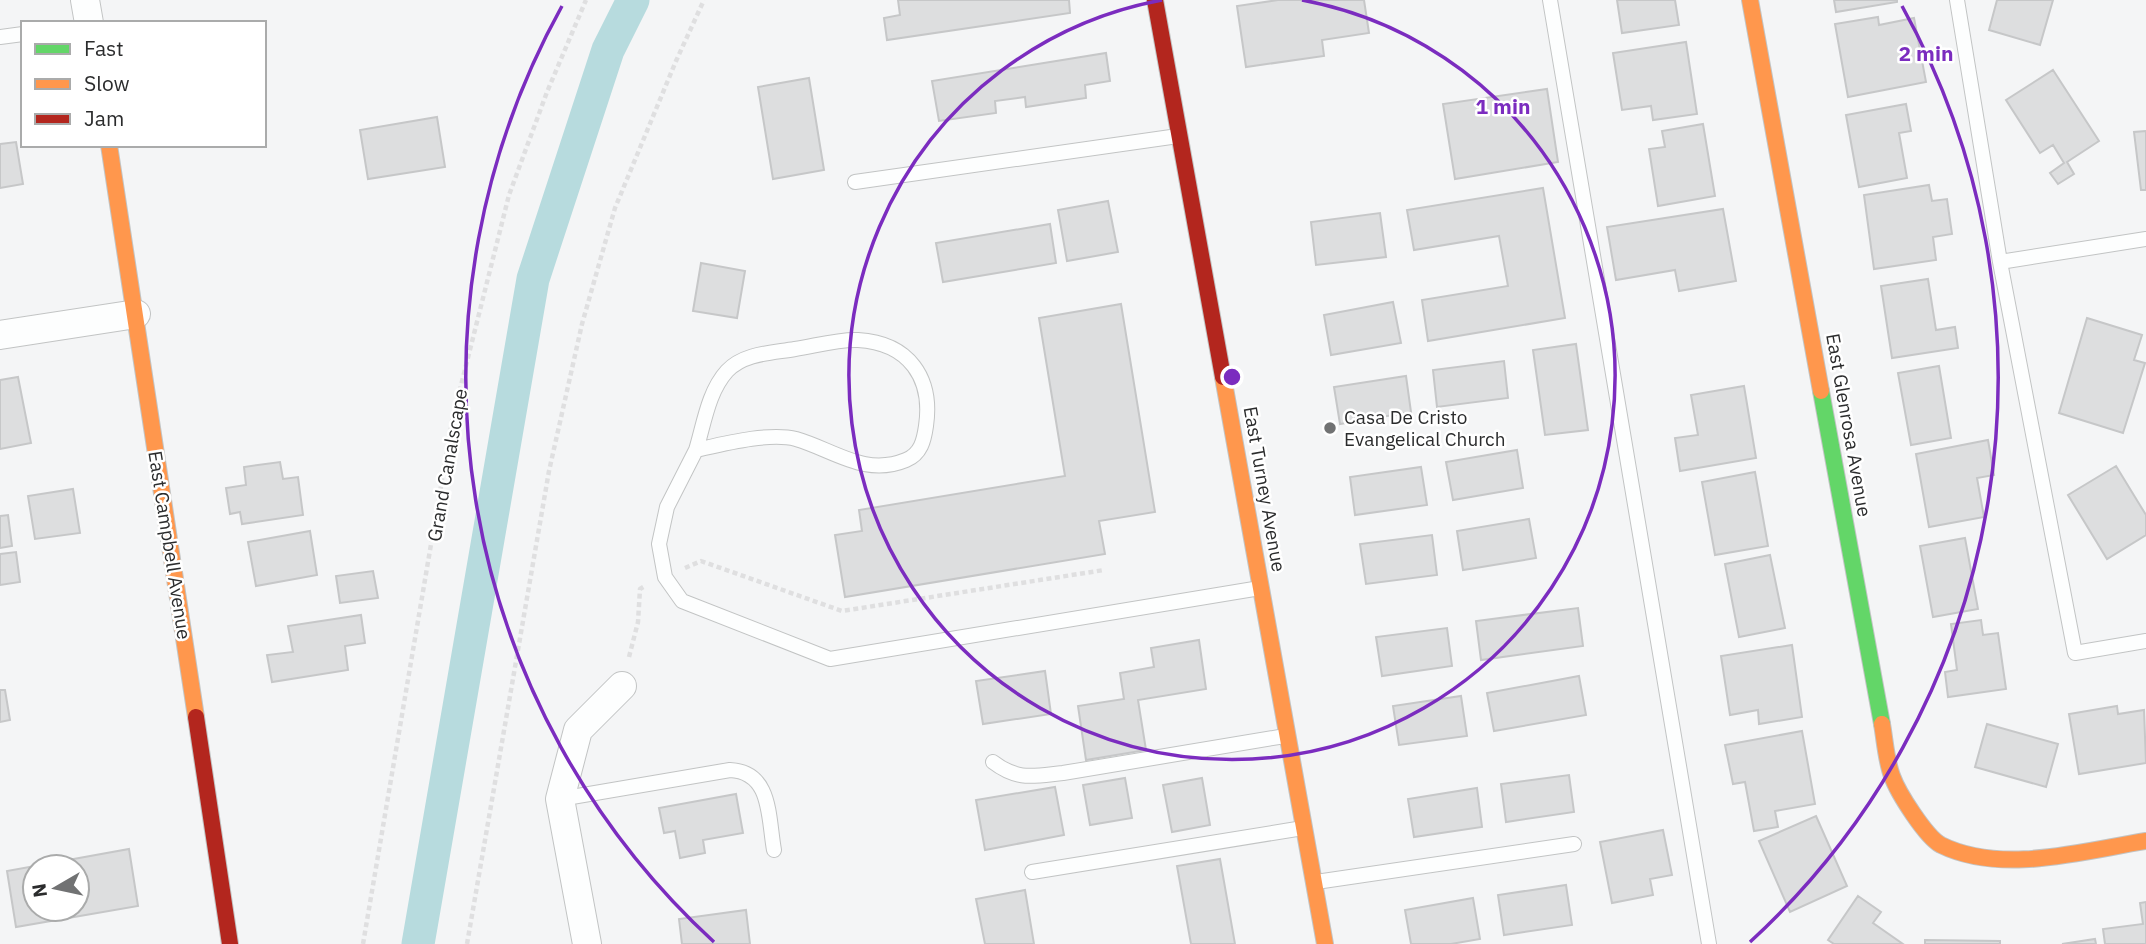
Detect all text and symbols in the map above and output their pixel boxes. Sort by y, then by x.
legend [21,21,266,147]
text: Fast [84,34,124,62]
text: 2 min [1899,39,1953,67]
text: Slow [84,69,130,97]
text: 1 min [1476,92,1530,120]
text: Jam [84,104,124,132]
street label: East Glenrosa Avenue [1821,331,1877,519]
centre of rings [1220,365,1244,389]
street label: Grand Canalscape [422,387,472,543]
street label: East Turney Avenue [1239,404,1291,574]
place label: Casa De Cristo Evangelical Church [1344,405,1505,451]
marker: Casa De Cristo Evangelical Church [1322,420,1338,436]
street label: East Campbell Avenue [143,449,197,641]
north arrow [21,853,91,923]
text: N [26,882,52,899]

